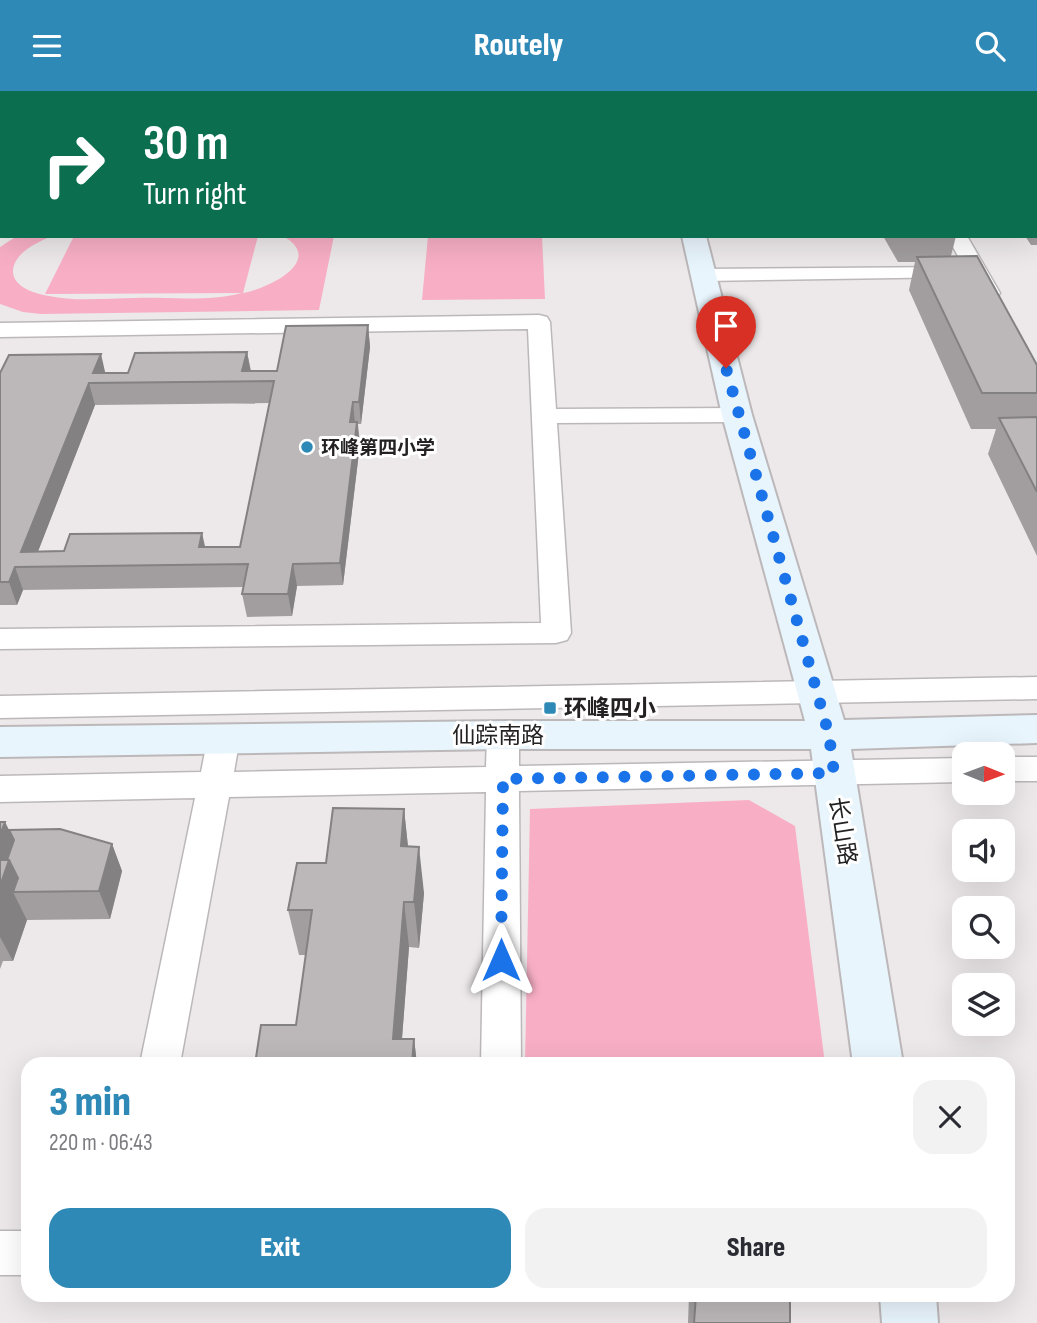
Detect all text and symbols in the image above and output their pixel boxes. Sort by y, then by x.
text: Routely [474,26,563,65]
icon: menu [28,27,66,65]
icon: search [971,27,1009,65]
text: 30 m [143,115,228,174]
icon: right [28,119,119,210]
text: Turn right [143,175,247,214]
pin [696,296,756,368]
icon: arrive [707,307,745,345]
place label: 环峰第四小学 [321,437,435,460]
marker: 环峰第四小学 [299,439,315,455]
place label: 环峰四小 [564,695,656,723]
marker: 环峰四小 [542,700,558,716]
street label: 仙踪南路 [452,722,544,750]
north arrow [952,742,1015,805]
map controls [952,742,1015,1036]
street label: 长山路 [823,795,861,867]
button: sound [952,819,1015,882]
button: search [952,896,1015,959]
position arrow [464,923,538,997]
button: layers [952,973,1015,1036]
text: 3 min [49,1077,131,1128]
button: close [913,1080,987,1154]
text: 220 m · 06:43 [49,1129,153,1157]
button: Exit [49,1208,511,1288]
button: Share [525,1208,987,1288]

